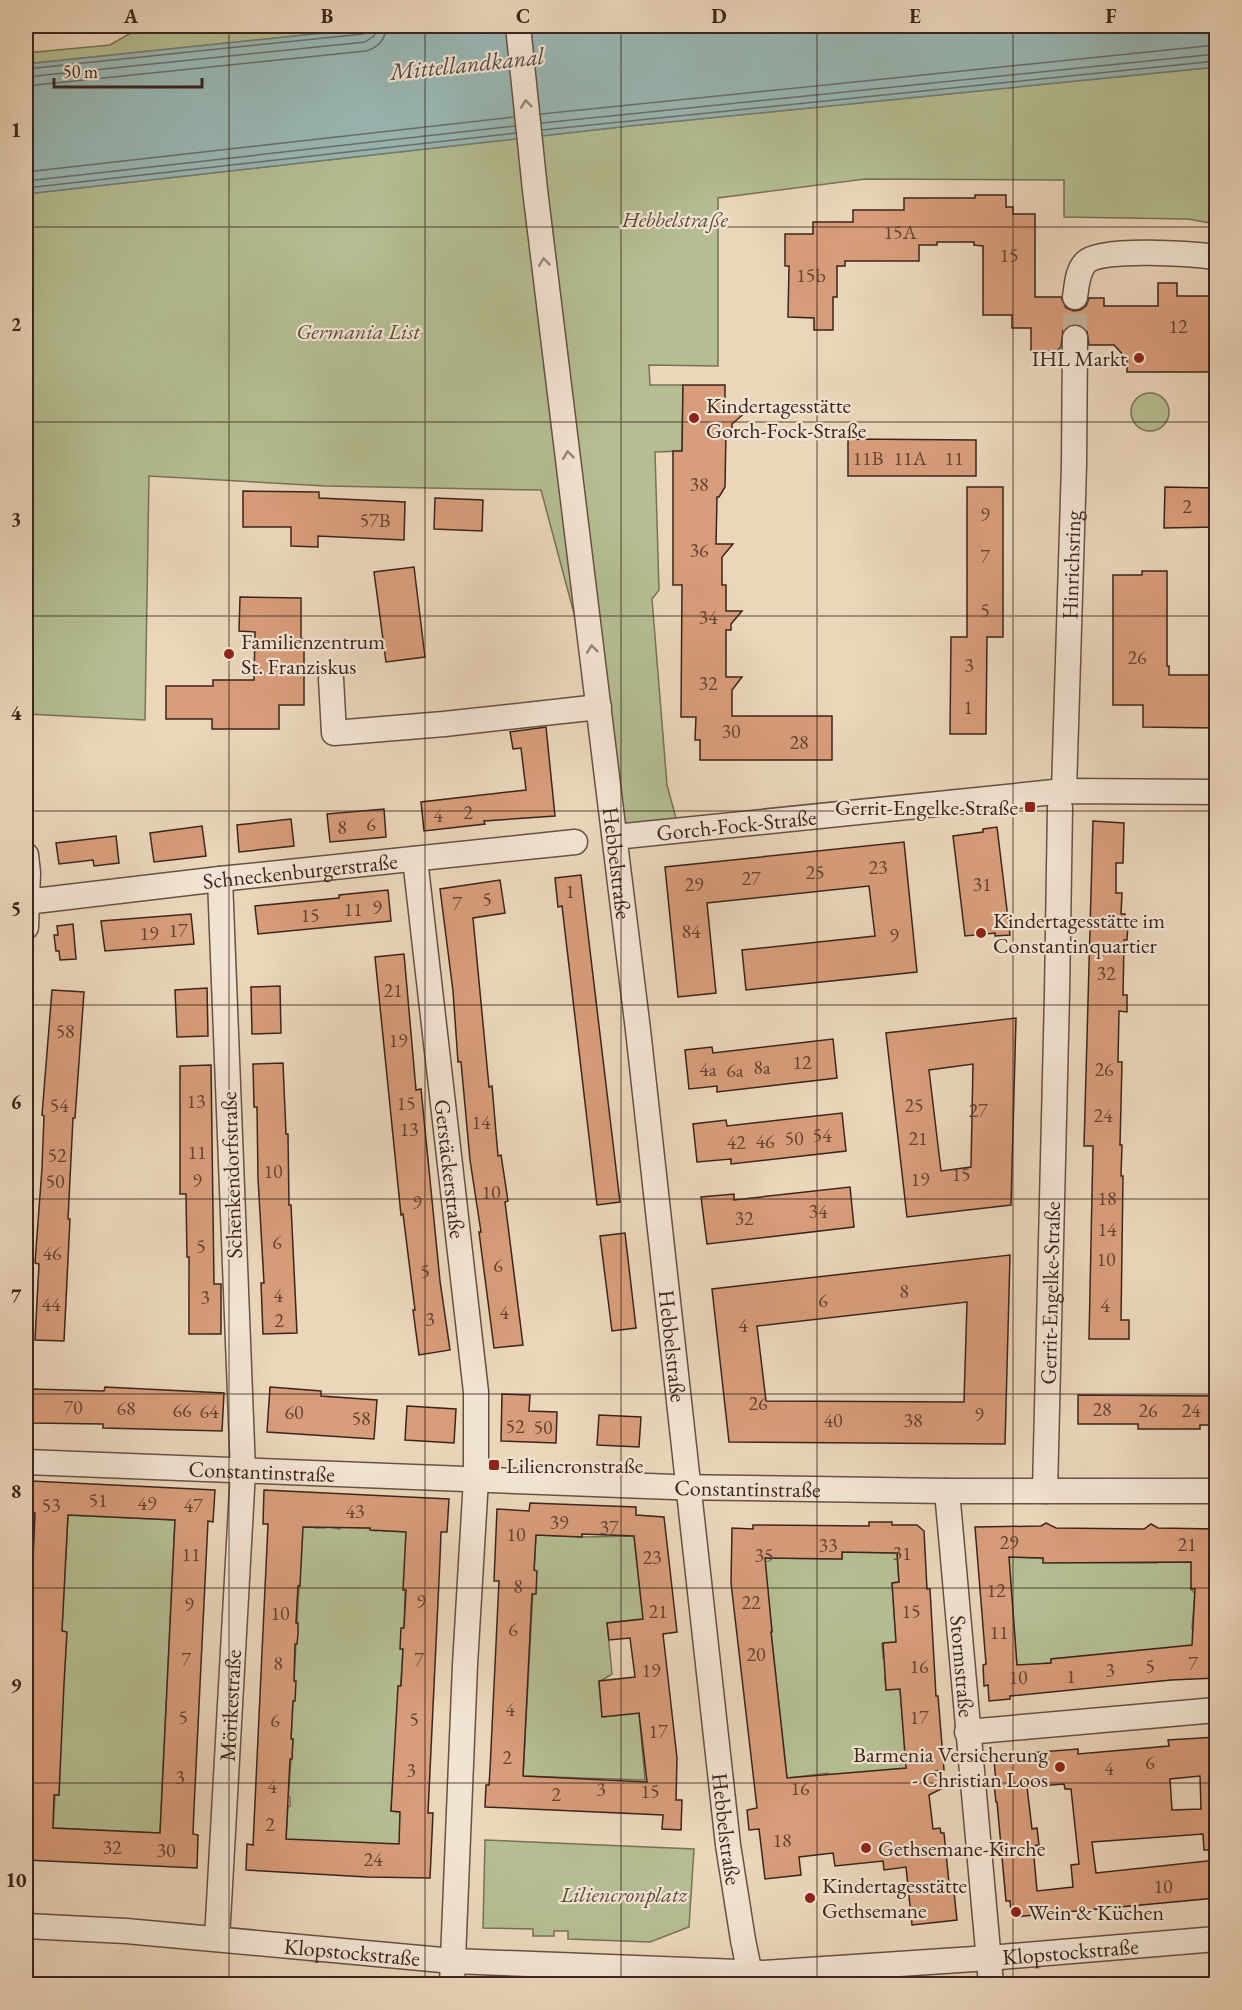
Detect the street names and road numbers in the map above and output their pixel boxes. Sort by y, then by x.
street label: Hinrichsring [1055,510,1088,620]
street label: Gorch-Fock-Straße [655,802,818,848]
street label: Hebbelstraße [596,805,638,921]
street label: Schneckenburgerstraße [201,847,400,896]
street label: Schenkendorfstraße [214,1090,249,1259]
street label: Gerstäckerstraße [428,1098,472,1241]
street label: Gerrit-Engelke-Straße [1034,1201,1067,1385]
street label: Hebbelstraße [652,1288,693,1404]
street label: Constantinstraße [188,1454,336,1489]
street label: Constantinstraße [674,1473,821,1504]
street label: Stormstraße [943,1614,981,1719]
street label: Mörikestraße [213,1648,248,1762]
street label: Hebbelstraße [705,1771,748,1888]
street label: Klopstockstraße [1001,1931,1140,1972]
street label: Klopstockstraße [283,1932,422,1973]

